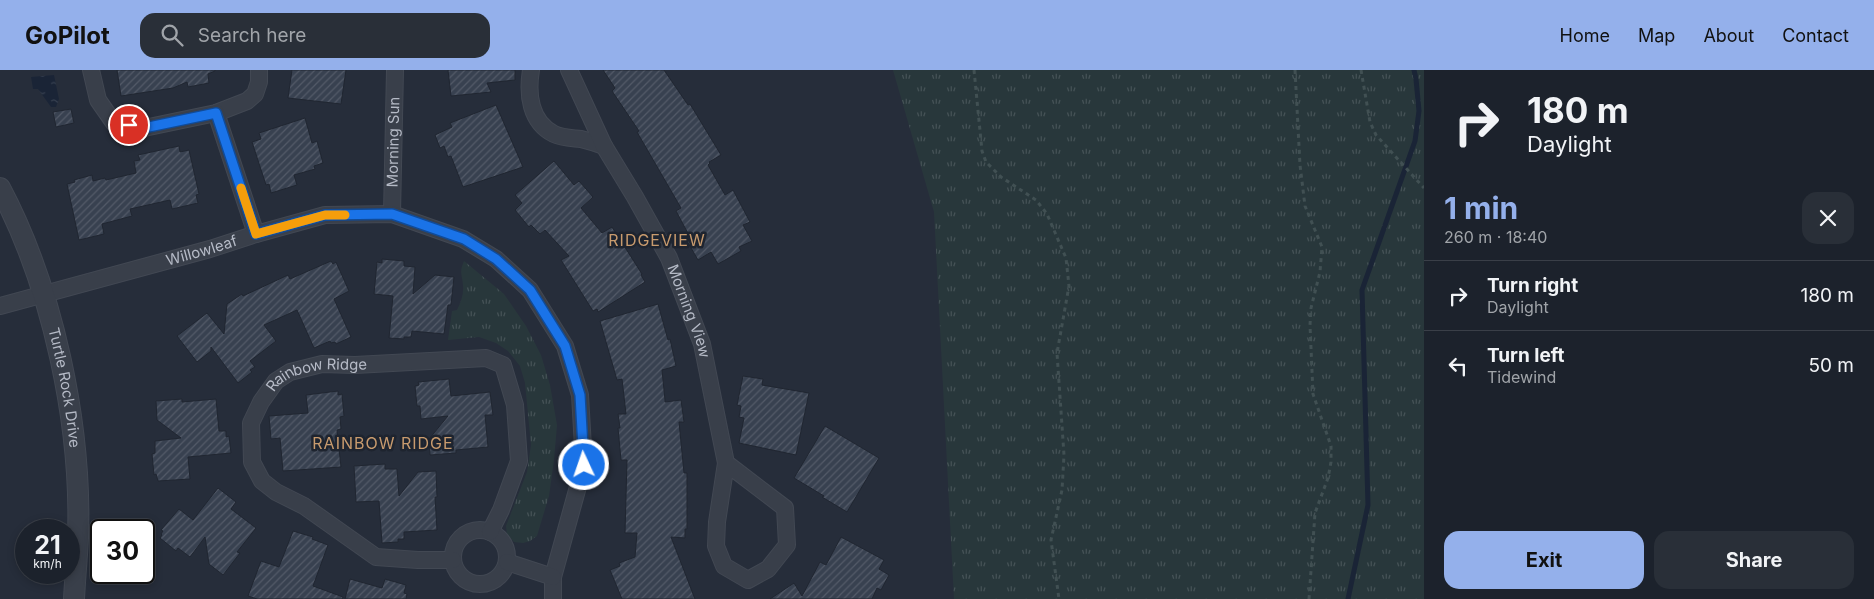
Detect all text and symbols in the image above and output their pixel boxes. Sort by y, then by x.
search box [140,13,490,58]
text: GoPilot [25,21,110,50]
icon: search [158,21,186,49]
text: Search here [198,24,306,47]
text: Home [1560,25,1610,46]
text: Map [1638,25,1675,46]
text: About [1703,25,1754,46]
text: Contact [1782,25,1849,46]
text: 180 m [1527,89,1629,131]
icon: right [1444,90,1509,155]
street label: Morning Sun [383,96,403,188]
pin [108,104,150,146]
icon: arrive [115,111,143,139]
text: Daylight [1527,131,1612,157]
text: 1 min [1444,190,1518,226]
button: close [1802,192,1854,244]
text: 260 m · 18:40 [1444,227,1547,247]
district label: RIDGEVIEW [608,230,706,250]
street label: Willowleaf [164,231,240,270]
street label: Morning View [663,262,715,359]
text: Turn right [1487,274,1578,297]
icon: right [1444,282,1472,310]
text: 180 m [1801,284,1854,307]
text: Daylight [1487,297,1549,317]
street label: Turtle Rock Drive [44,326,85,449]
text: Turn left [1487,344,1565,367]
icon: left [1444,352,1472,380]
street label: Rainbow Ridge [262,354,368,395]
text: 50 m [1808,354,1854,377]
text: Tidewind [1487,367,1556,387]
district label: RAINBOW RIDGE [312,433,454,453]
position arrow [557,438,609,490]
speed limit sign: 30 [90,519,155,584]
text: 21 [34,530,61,560]
button: Exit [1444,531,1644,589]
button: Share [1654,531,1854,589]
text: km/h [33,556,62,571]

